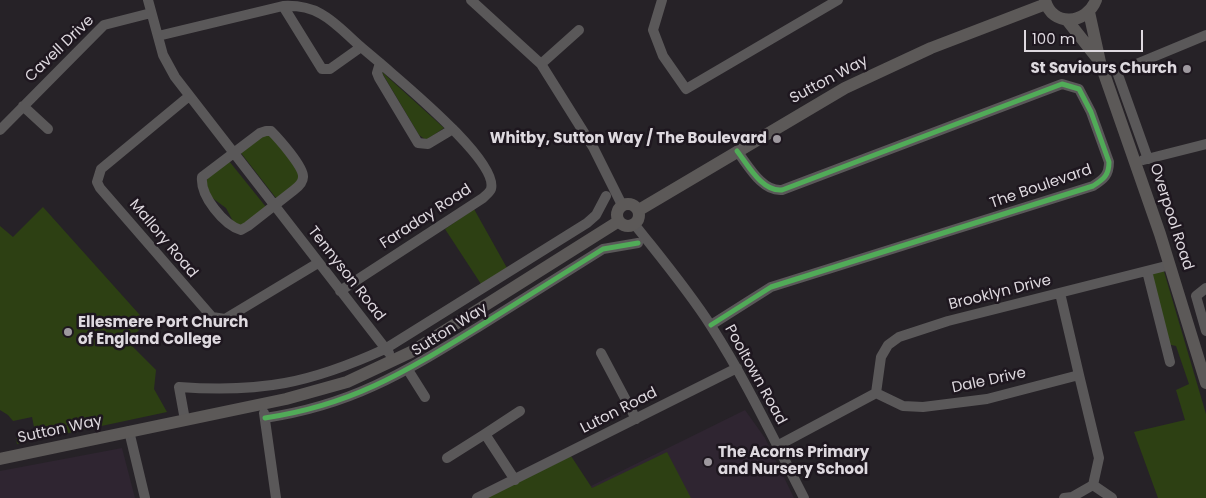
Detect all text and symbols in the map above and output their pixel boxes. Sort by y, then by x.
street label: Cavell Drive [22,12,98,86]
scale bar [1026,20,1145,52]
text: 100 m [1032,28,1075,49]
street label: Sutton Way [787,52,871,108]
place label: St Saviours Church [1030,60,1177,78]
marker: St Saviours Church [1181,63,1193,75]
place label: Whitby, Sutton Way / The Boulevard [490,130,767,148]
marker: Whitby, Sutton Way / The Boulevard [771,133,783,145]
street label: The Boulevard [988,161,1094,213]
street label: Overpool Road [1145,161,1197,273]
street label: Faraday Road [377,181,475,253]
street label: Mallory Road [125,196,201,282]
street label: Tennyson Road [303,223,389,325]
street label: Brooklyn Drive [947,272,1053,314]
street label: Sutton Way [409,300,491,360]
place label: Ellesmere Port Church of England College [78,314,248,349]
street label: Pooltown Road [720,322,790,428]
marker: Ellesmere Port Church of England College [62,326,74,338]
street label: Dale Drive [950,364,1028,398]
street label: Luton Road [578,384,660,438]
street label: Sutton Way [16,412,104,448]
place label: The Acorns Primary and Nursery School [718,444,869,479]
marker: The Acorns Primary and Nursery School [702,456,714,468]

